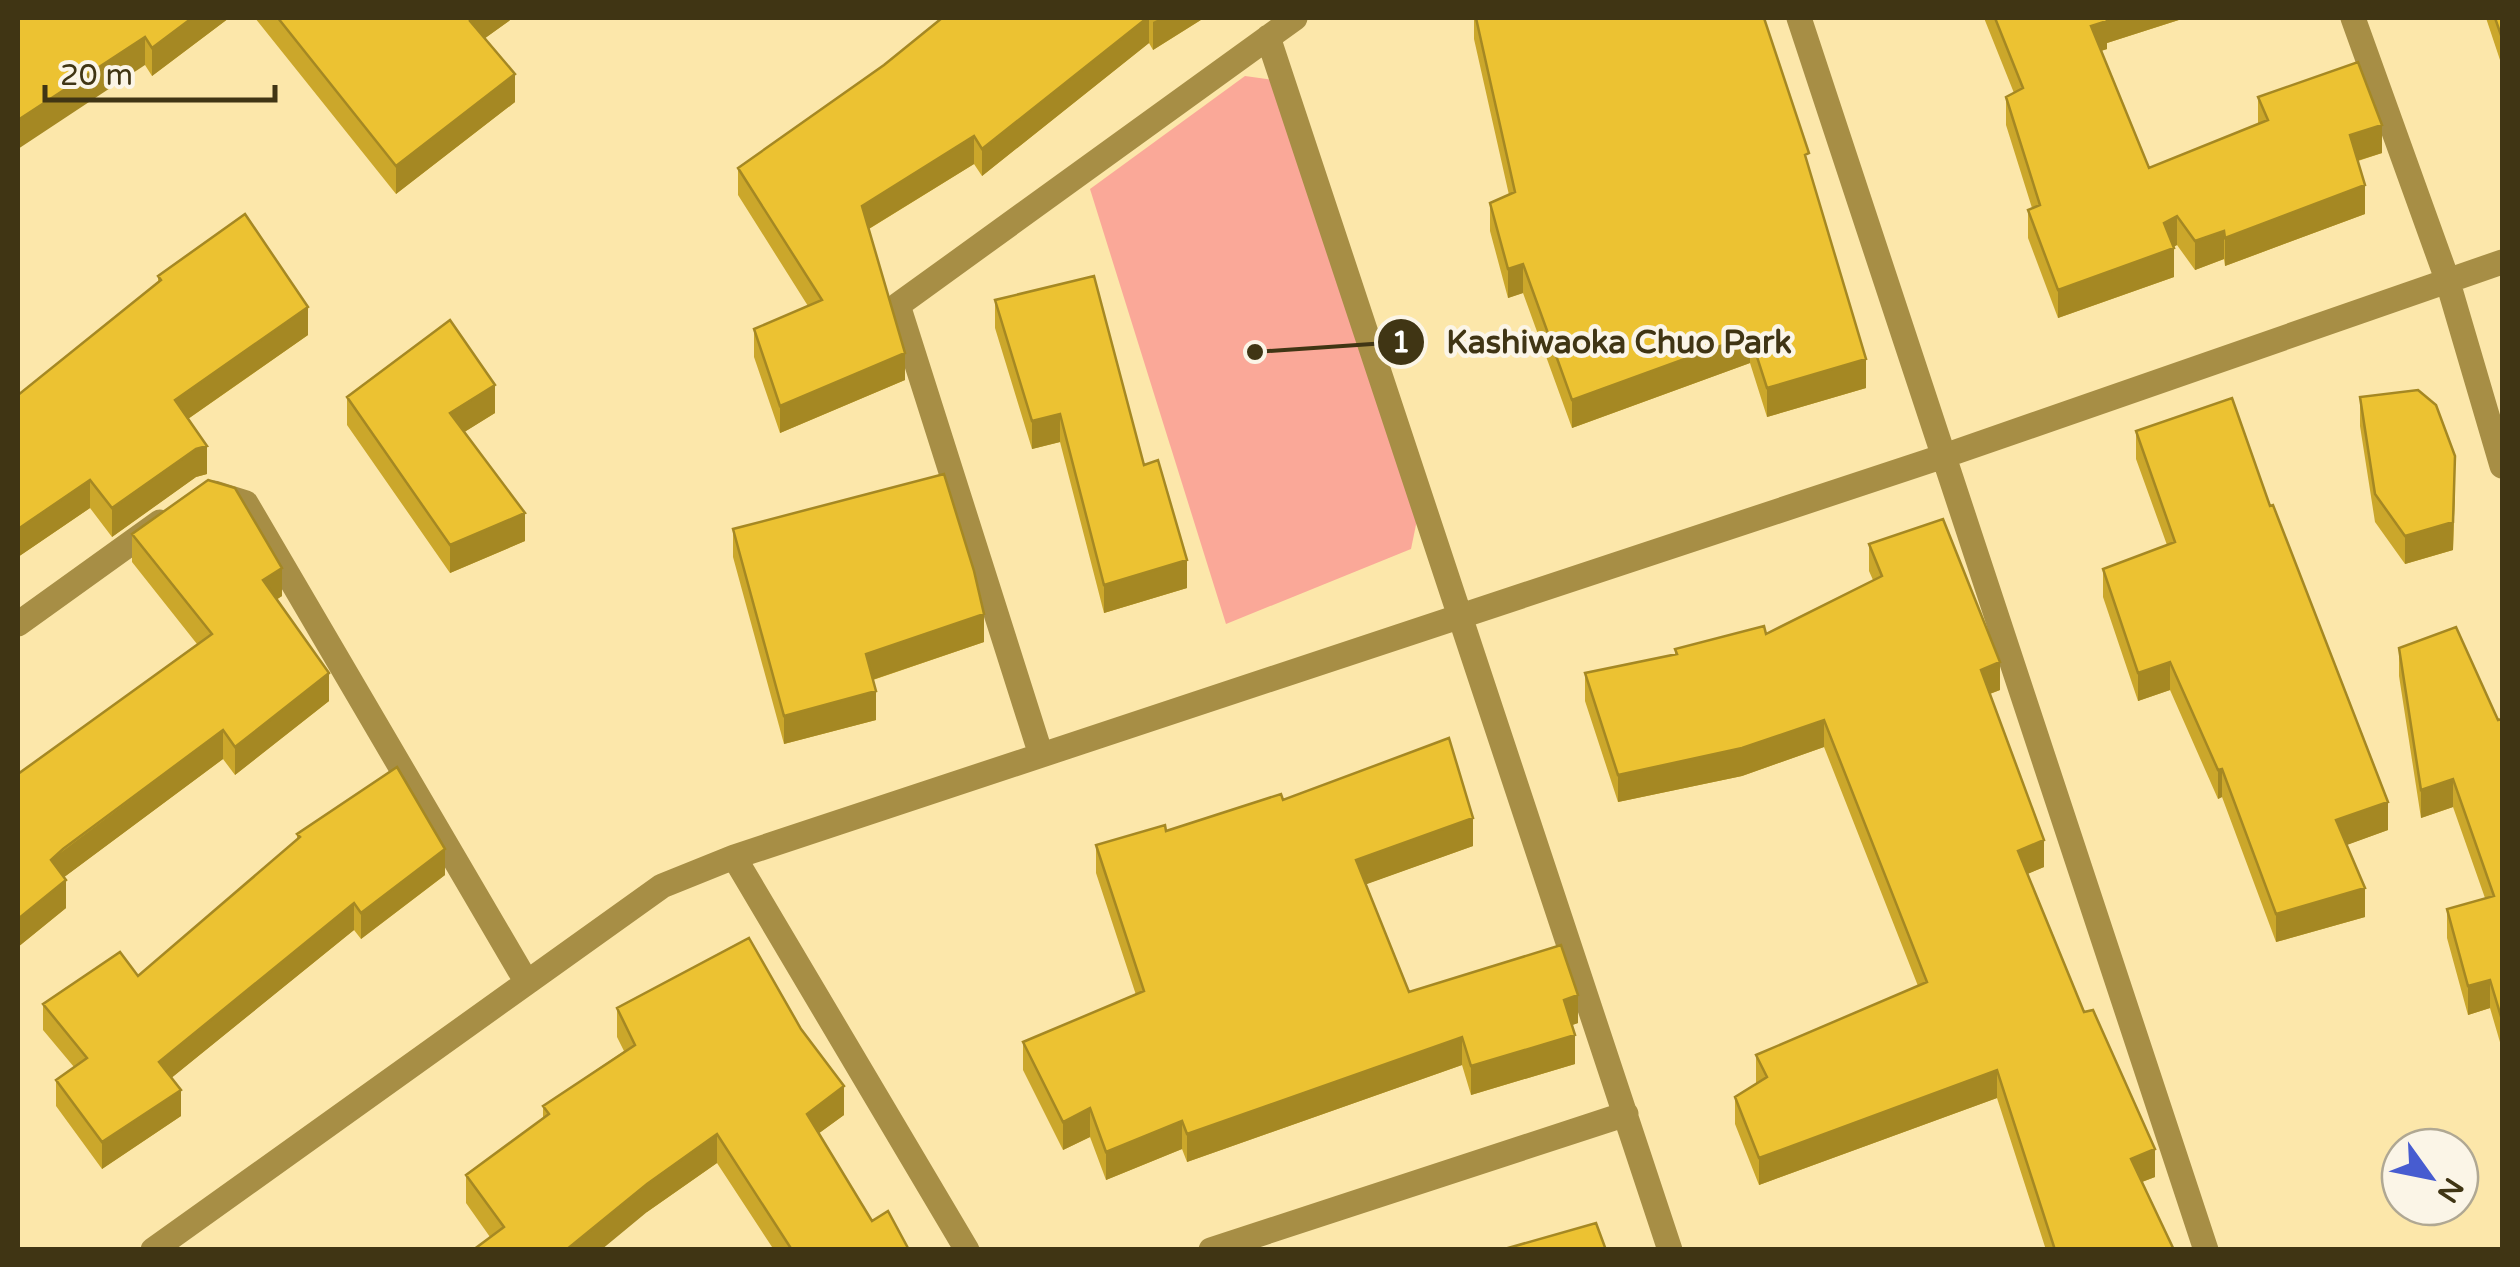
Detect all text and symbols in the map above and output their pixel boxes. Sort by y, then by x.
scale bar [45,40,275,102]
text: 20 m [60,57,133,94]
callout: Kashiwaoka Chuo Park [1376,311,1812,373]
text: 1 [1392,324,1410,361]
text: Kashiwaoka Chuo Park [1446,324,1792,362]
north arrow [2380,1127,2480,1227]
text: N [2430,1171,2471,1209]

